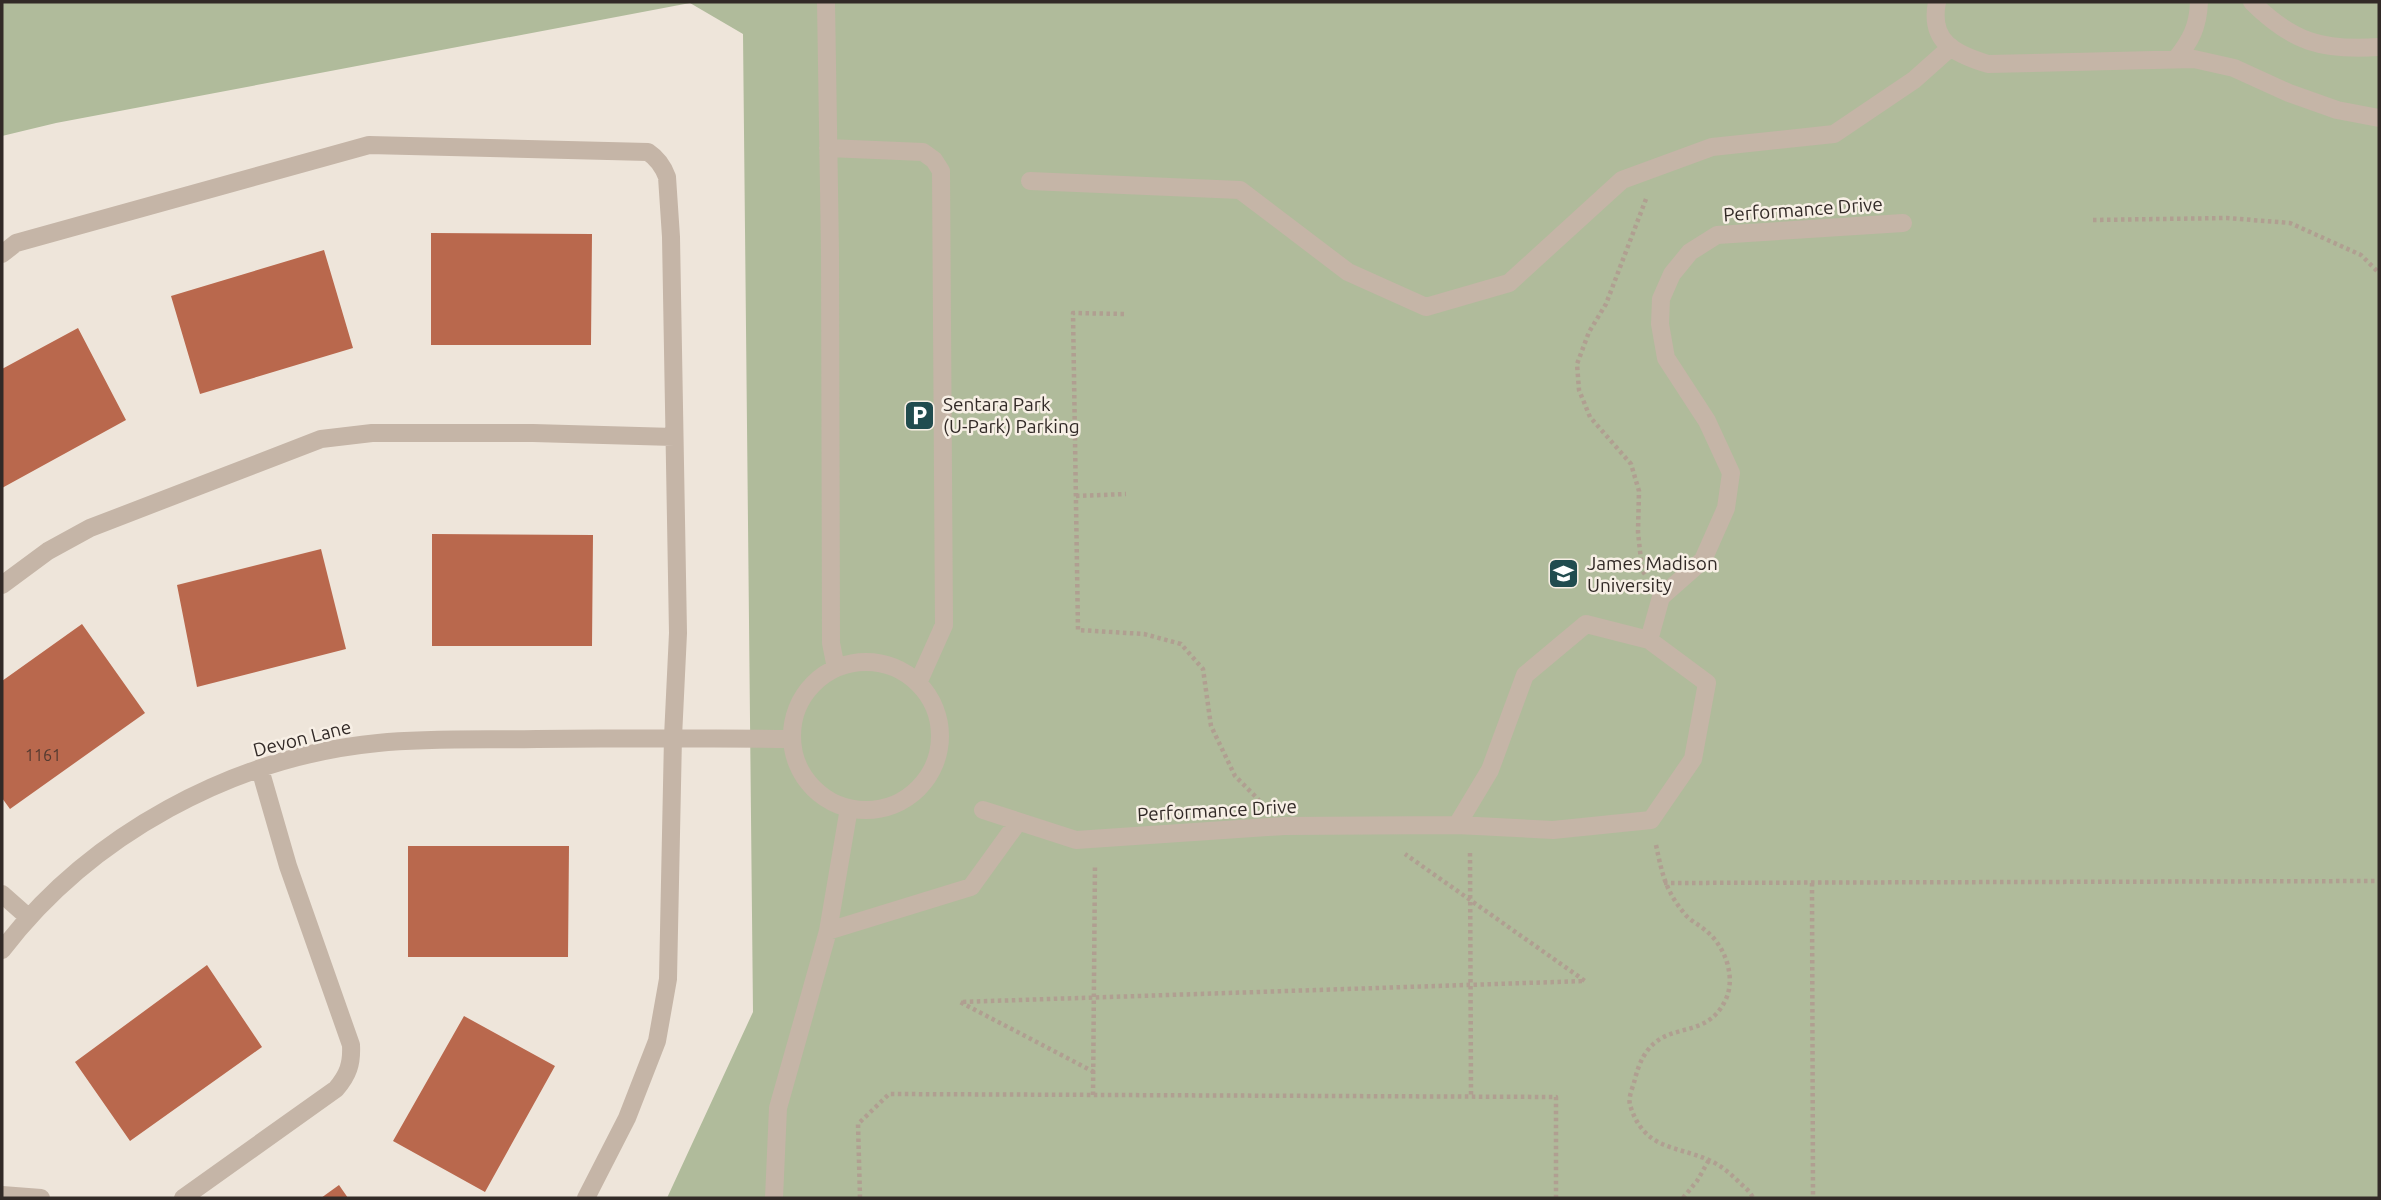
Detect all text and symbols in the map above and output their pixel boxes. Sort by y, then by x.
street label: Performance Drive [1723,192,1883,226]
place label: Sentara Park (U-Park) Parking [943,393,1080,437]
parking icon: Sentara Park (U-Park) Parking [903,398,937,432]
place label: James Madison University [1587,552,1718,596]
school or university icon: James Madison University [1547,557,1581,591]
street label: Devon Lane [251,715,353,761]
house number: 1161 [25,746,61,764]
street label: Performance Drive [1137,795,1297,825]

